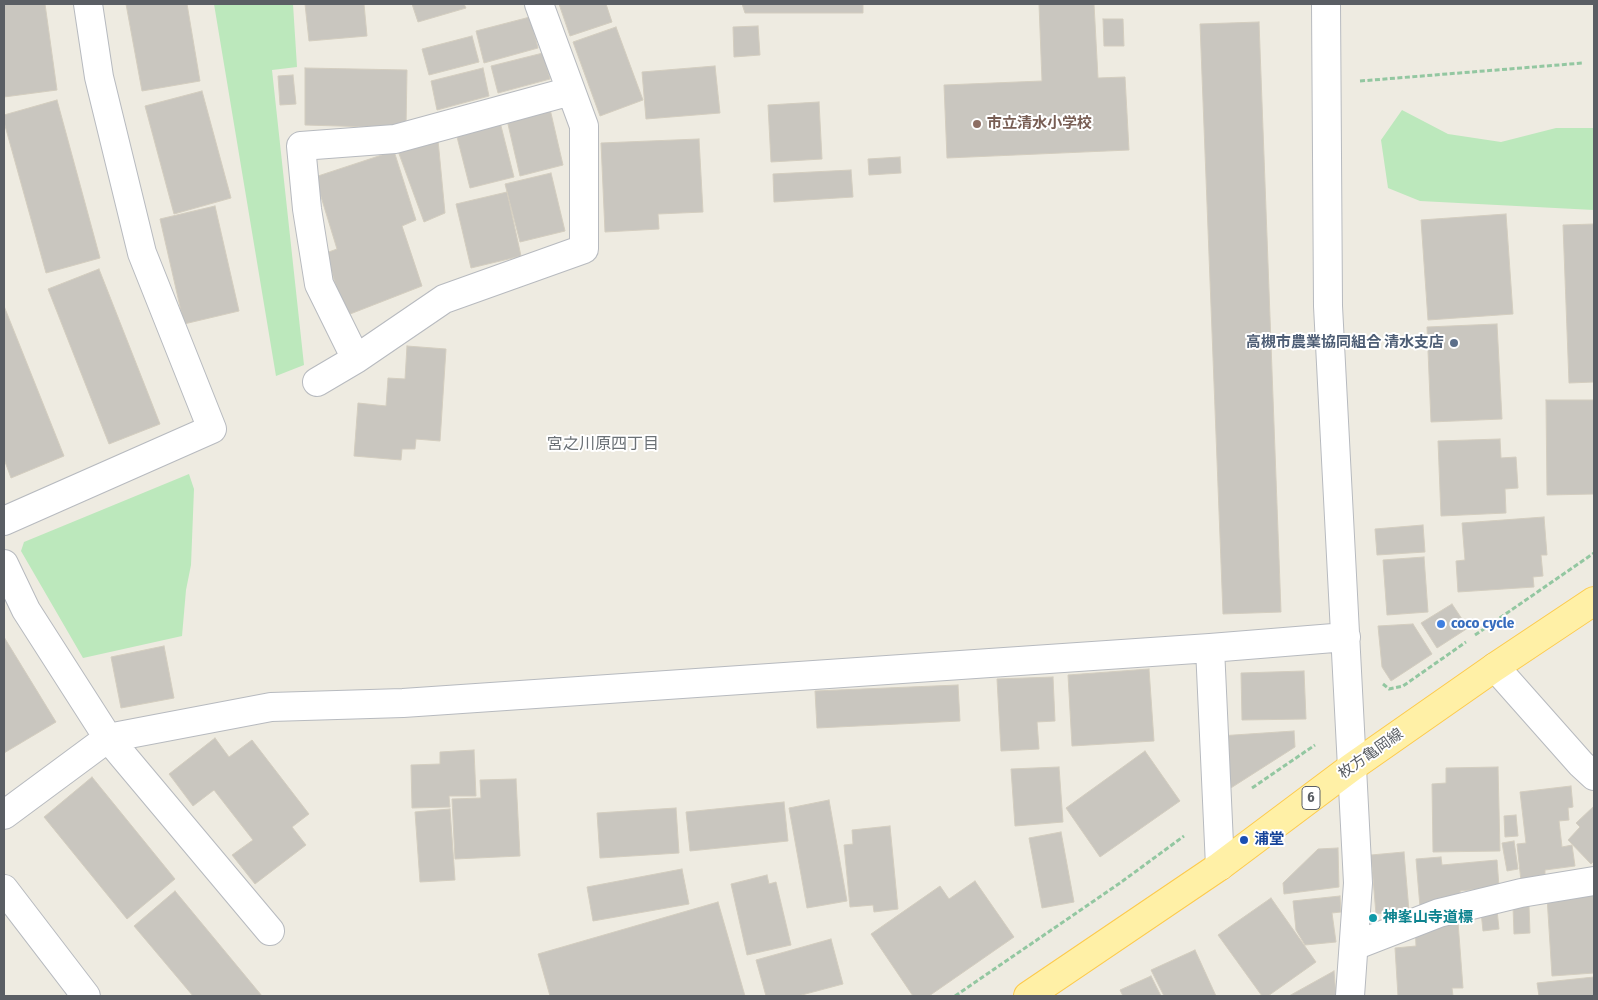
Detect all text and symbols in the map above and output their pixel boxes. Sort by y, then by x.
place label: 市立清水小学校 [987,115,1092,133]
marker: 市立清水小学校 [971,118,983,130]
place label: 高槻市農業協同組合 清水支店 [1246,334,1444,352]
marker: 高槻市農業協同組合 清水支店 [1448,337,1460,349]
district label: 宮之川原四丁目 [547,435,659,455]
place label: coco cycle [1451,615,1514,633]
marker: coco cycle [1435,618,1447,630]
street label: 枚方亀岡線 [1335,725,1407,783]
road number: 6 [1302,786,1320,810]
place label: 浦堂 [1254,831,1284,849]
marker: 浦堂 [1238,834,1250,846]
place label: 神峯山寺道標 [1383,909,1473,927]
marker: 神峯山寺道標 [1367,912,1379,924]

